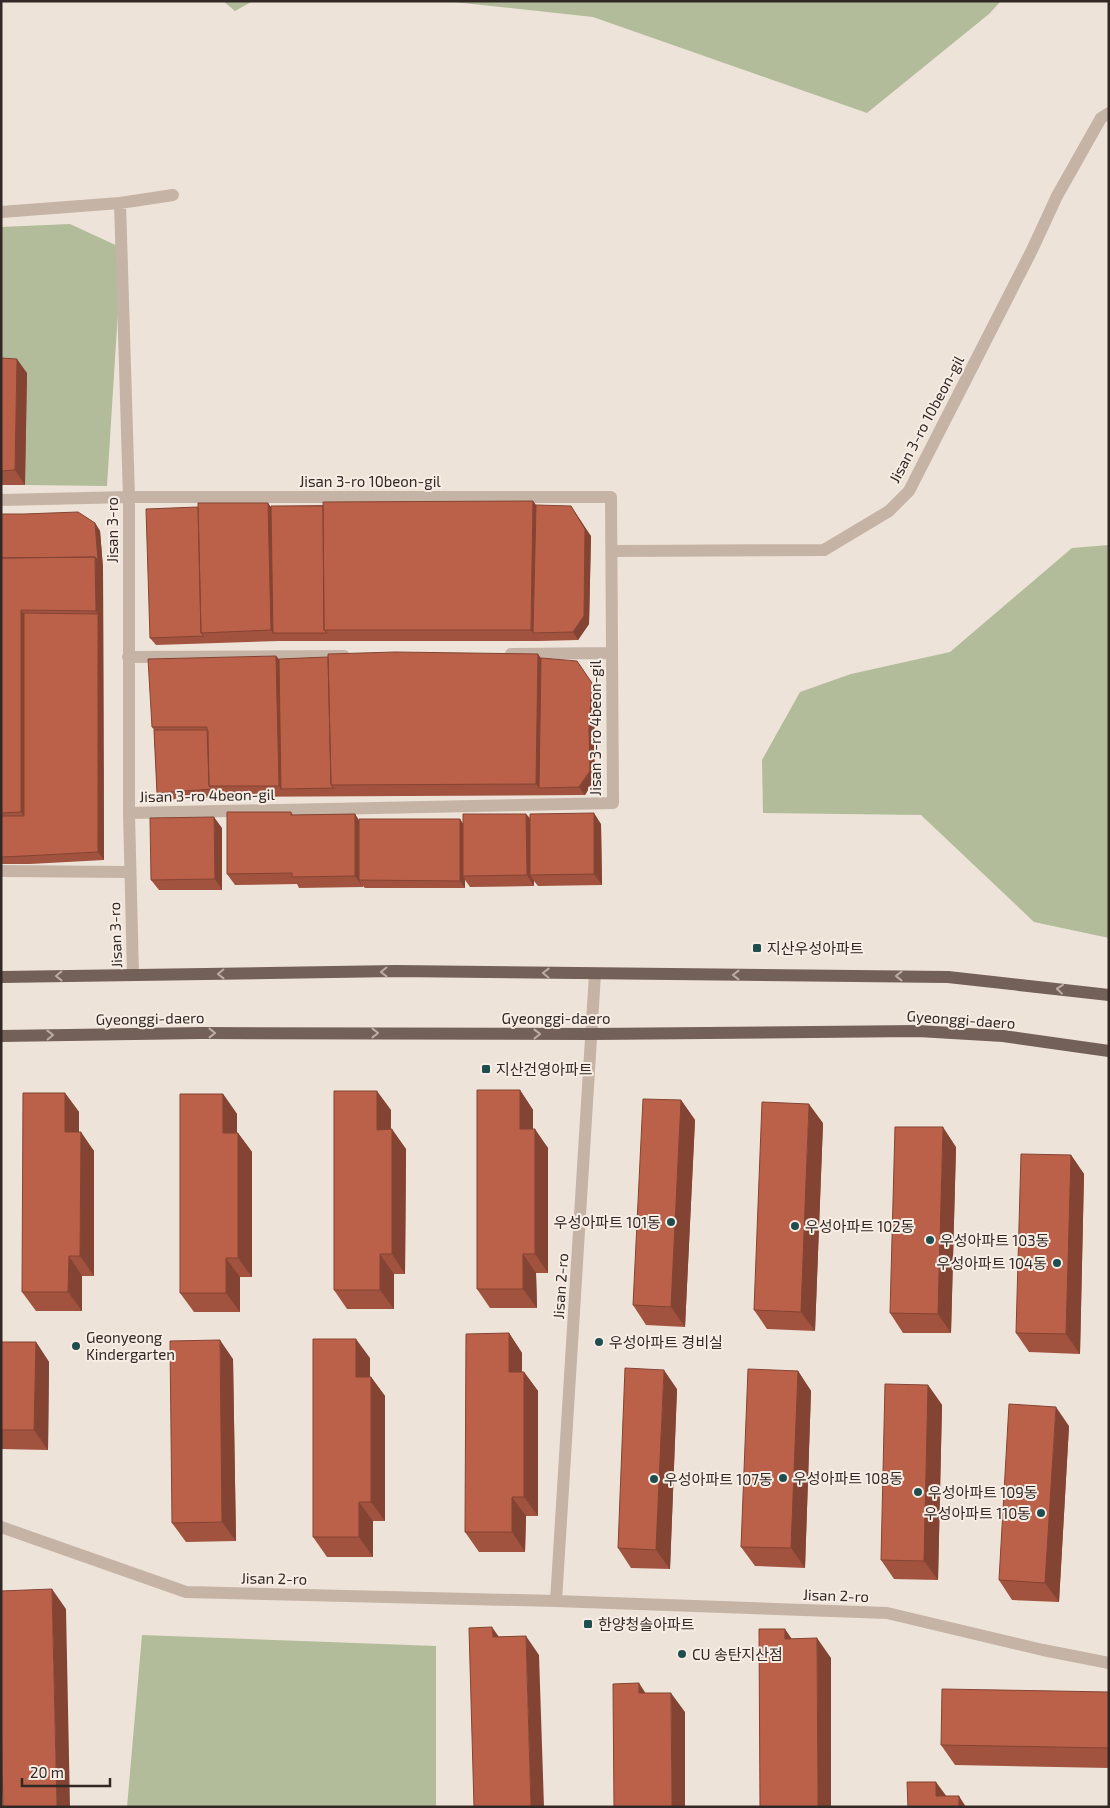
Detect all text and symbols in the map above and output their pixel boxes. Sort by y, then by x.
street label: Jisan 3-ro 10beon-gil [885,352,967,486]
street label: Jisan 3-ro 10beon-gil [299,472,441,490]
street label: Jisan 3-ro [103,497,121,563]
street label: Jisan 3-ro 4beon-gil [586,660,604,796]
street label: Jisan 3-ro 4beon-gil [139,785,276,805]
street label: Jisan 3-ro [105,902,125,968]
place label: 지산우성아파트 [767,939,864,957]
marker: 지산우성아파트 [751,942,763,954]
one-way arrow [380,966,388,977]
one-way arrow [542,968,550,978]
one-way arrow [217,969,225,979]
one-way arrow [732,970,740,980]
one-way arrow [55,971,62,981]
one-way arrow [894,971,902,981]
one-way arrow [1056,984,1064,995]
street label: Gyeonggi-daero [906,1006,1016,1032]
street label: Gyeonggi-daero [95,1008,205,1028]
street label: Gyeonggi-daero [502,1009,610,1027]
one-way arrow [209,1028,217,1038]
one-way arrow [372,1028,379,1038]
one-way arrow [534,1029,542,1039]
one-way arrow [46,1030,54,1040]
place label: 지산건영아파트 [496,1060,593,1078]
marker: 지산건영아파트 [480,1063,492,1075]
place label: 우성아파트 101동 [554,1213,661,1231]
marker: 우성아파트 101동 [665,1216,677,1228]
place label: 우성아파트 102동 [805,1217,915,1235]
marker: 우성아파트 102동 [789,1220,801,1232]
place label: 우성아파트 103동 [940,1231,1050,1249]
marker: 우성아파트 103동 [924,1234,936,1246]
street label: Jisan 2-ro [549,1252,571,1320]
place label: 우성아파트 104동 [937,1254,1047,1272]
marker: 우성아파트 104동 [1051,1257,1063,1269]
place label: Geonyeong Kindergarten [86,1328,175,1363]
place label: 우성아파트 경비실 [609,1333,723,1351]
marker: 우성아파트 경비실 [593,1336,605,1348]
marker: Geonyeong Kindergarten [70,1340,82,1352]
place label: 우성아파트 108동 [793,1469,903,1487]
place label: 우성아파트 107동 [664,1470,773,1488]
marker: 우성아파트 108동 [777,1472,789,1484]
marker: 우성아파트 107동 [648,1473,660,1485]
place label: 우성아파트 109동 [928,1483,1038,1501]
marker: 우성아파트 109동 [912,1486,924,1498]
place label: 우성아파트 110동 [924,1504,1031,1522]
marker: 우성아파트 110동 [1035,1507,1047,1519]
street label: Jisan 2-ro [241,1568,307,1588]
street label: Jisan 2-ro [803,1585,869,1605]
place label: 한양청솔아파트 [598,1615,695,1633]
marker: 한양청솔아파트 [582,1618,594,1630]
place label: CU 송탄지산점 [692,1645,783,1663]
marker: CU 송탄지산점 [676,1648,688,1660]
scale bar [22,1756,110,1788]
text: 20 m [30,1763,64,1781]

